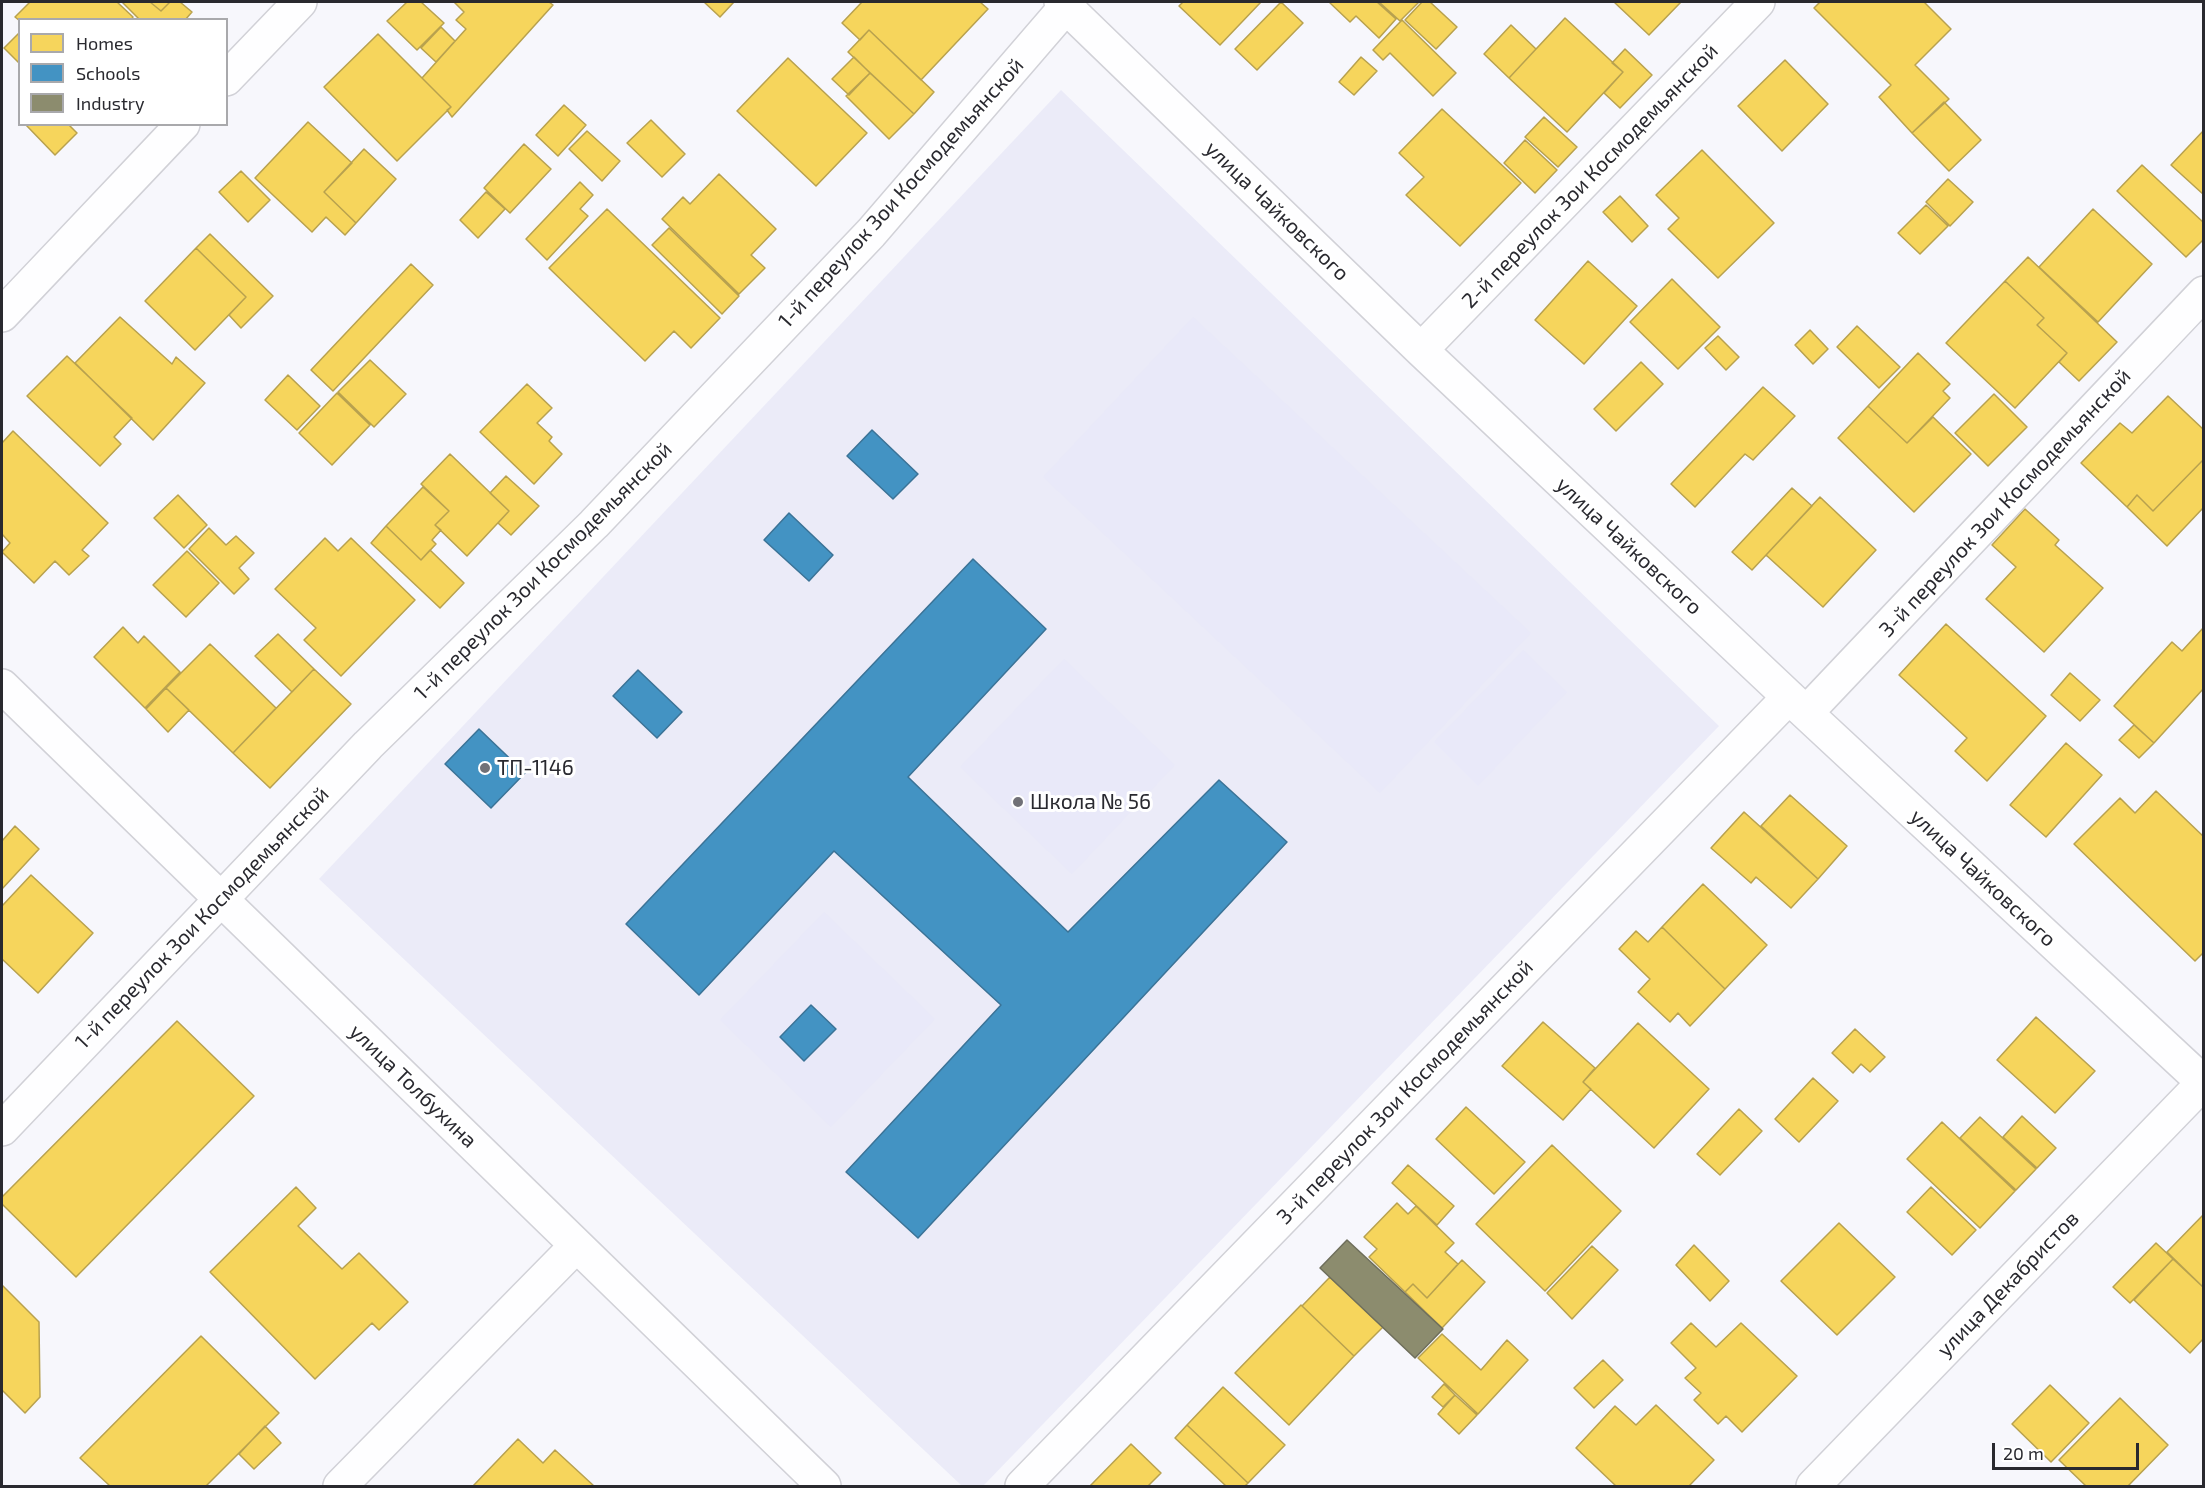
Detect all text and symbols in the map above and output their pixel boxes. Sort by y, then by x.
legend [18,18,228,126]
text: Homes [76,32,133,54]
street label: 2-й переулок Зои Космодемьянской [1457,39,1723,313]
street label: 1-й переулок Зои Космодемьянской [773,53,1029,333]
text: Schools [76,62,140,84]
text: Industry [76,92,145,114]
street label: улица Чайковского [1200,136,1354,286]
street label: 3-й переулок Зои Космодемьянской [1874,364,2136,642]
street label: 1-й переулок Зои Космодемьянской [409,437,677,705]
street label: улица Чайковского [1551,472,1707,620]
place label: ТП-1146 [497,755,574,781]
marker: ТП-1146 [478,761,492,775]
street label: 1-й переулок Зои Космодемьянской [70,782,334,1054]
place label: Школа № 56 [1030,789,1151,815]
marker: Школа № 56 [1011,795,1025,809]
street label: улица Чайковского [1905,804,2061,952]
street label: 3-й переулок Зои Космодемьянской [1272,955,1538,1229]
street label: улица Толбухина [344,1019,482,1153]
street label: улица Декабристов [1932,1206,2084,1362]
scale bar [1995,1431,2142,1469]
text: 20 m [2003,1442,2044,1464]

